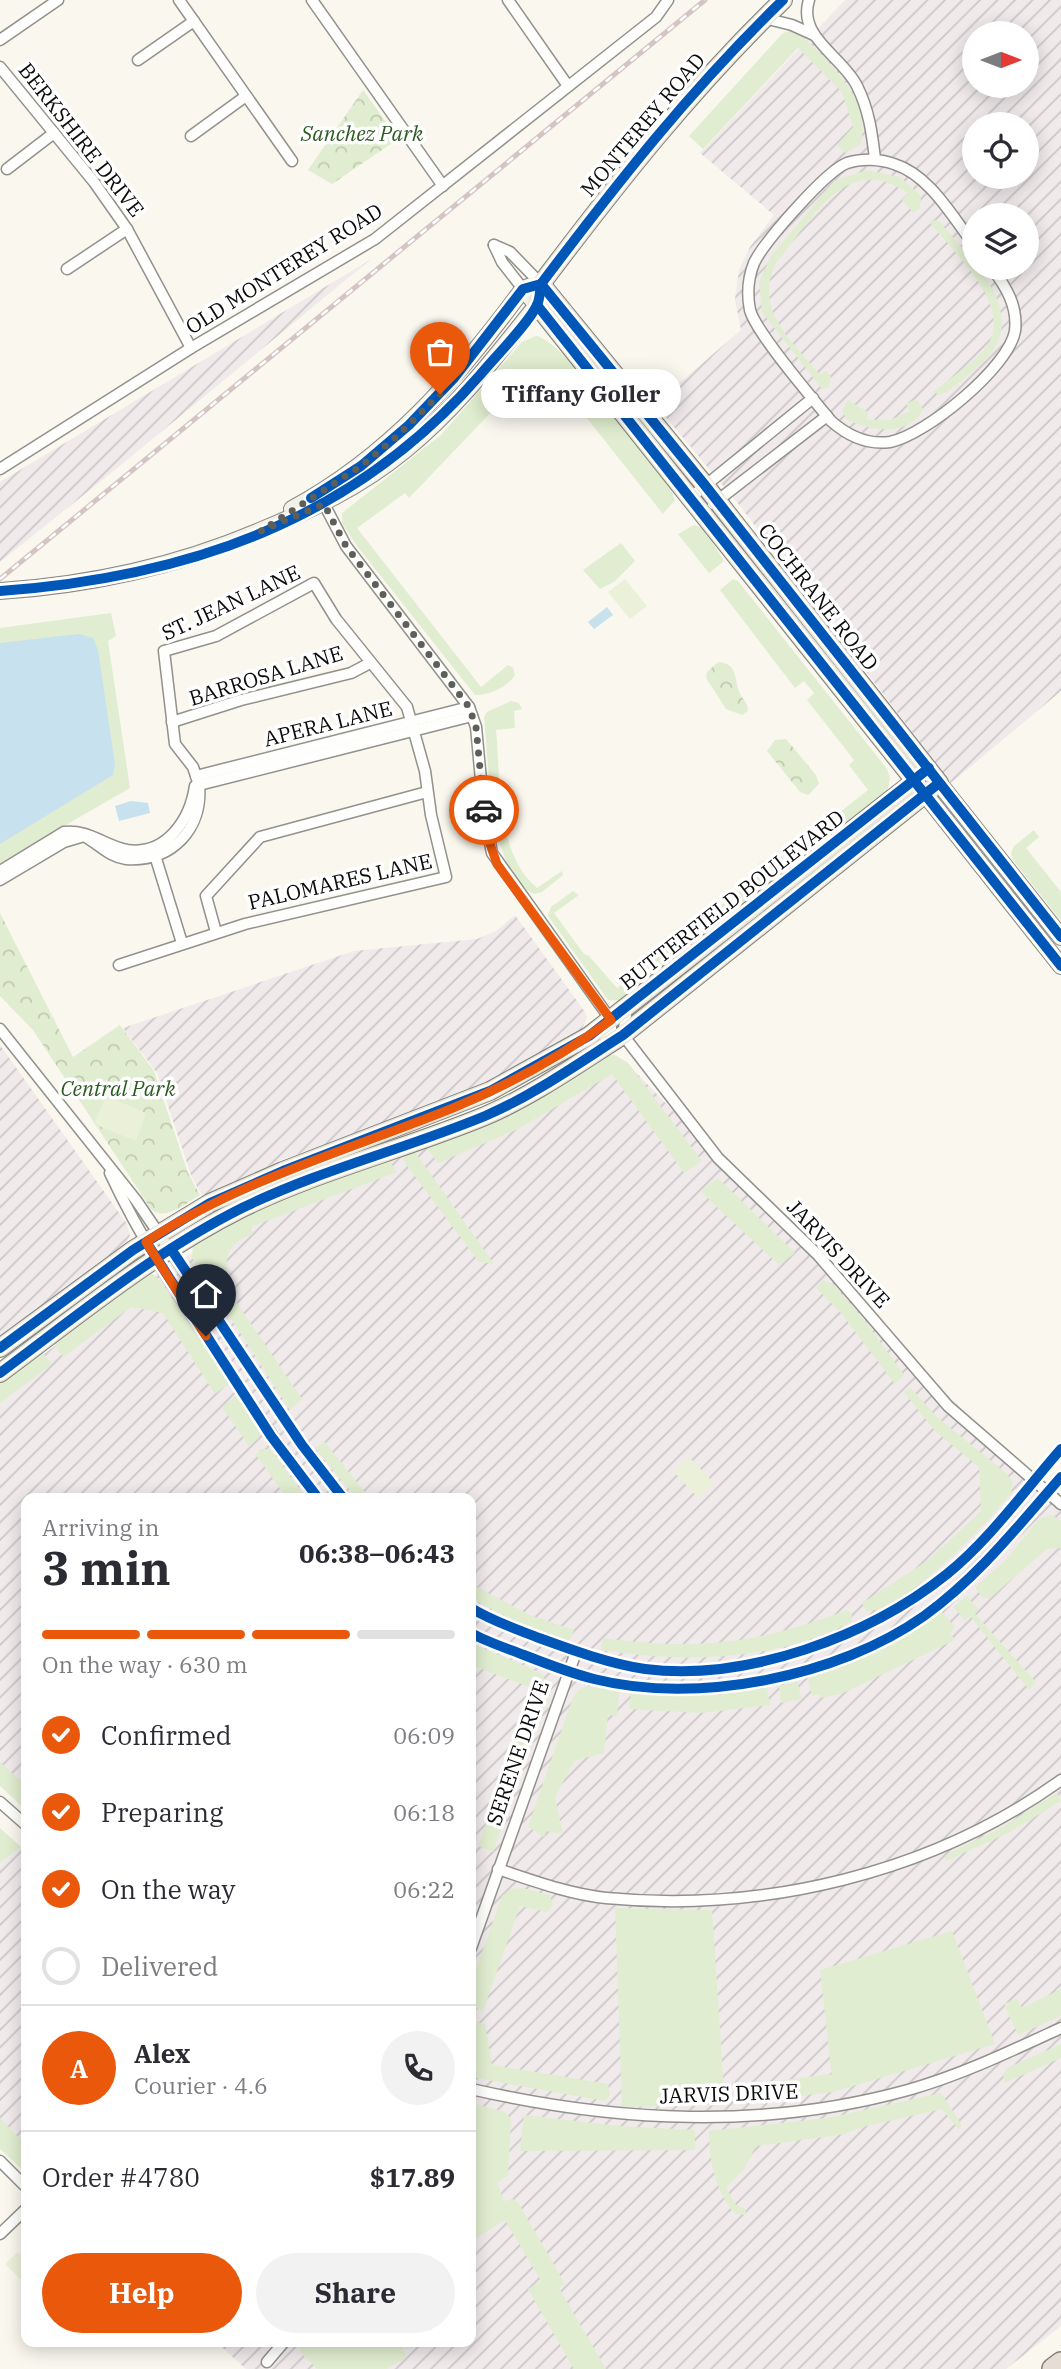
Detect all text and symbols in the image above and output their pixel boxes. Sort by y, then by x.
north arrow [962,21,1040,98]
map controls [962,21,1039,280]
street label: MONTEREY ROAD [574,46,711,202]
street label: BERKSHIRE DRIVE [13,56,151,222]
button: locate [962,112,1039,189]
park label: Sanchez Park [300,119,424,147]
street label: OLD MONTEREY ROAD [180,196,387,340]
button: layers [962,203,1039,280]
pin [410,322,470,394]
icon: bag [421,333,459,371]
callout: Tiffany Goller [482,370,682,418]
text: Tiffany Goller [502,378,660,408]
street label: COCHRANE ROAD [752,517,885,676]
street label: ST. JEAN LANE [157,558,305,647]
street label: BARROSA LANE [185,638,346,712]
street label: APERA LANE [261,694,395,753]
courier [449,775,519,845]
icon: car [465,791,503,829]
street label: BUTTERFIELD BOULEVARD [613,803,849,996]
street label: PALOMARES LANE [245,846,435,916]
park label: Central Park [60,1074,176,1102]
street label: JARVIS DRIVE [781,1193,896,1314]
pin [176,1264,236,1336]
icon: home [187,1275,225,1313]
text: Arriving in [42,1512,159,1542]
text: 06:38–06:43 [299,1536,455,1570]
text: 3 min [42,1538,171,1598]
text: On the way · 630 m [42,1649,248,1679]
street label: SERENE DRIVE [479,1676,555,1829]
icon: check [42,1716,80,1754]
text: Confirmed [101,1718,232,1752]
text: 06:09 [393,1720,455,1750]
icon: check [42,1793,80,1831]
text: Preparing [101,1795,223,1829]
text: 06:18 [393,1797,455,1827]
icon: check [42,1870,80,1908]
text: On the way [101,1872,235,1906]
text: 06:22 [393,1874,455,1904]
text: Delivered [101,1949,218,1983]
button: phone [381,2031,455,2105]
text: Alex [134,2036,190,2070]
text: A [70,2051,88,2085]
text: Courier · 4.6 [134,2070,268,2100]
street label: JARVIS DRIVE [659,2077,799,2109]
text: Order #4780 [42,2160,200,2194]
text: $17.89 [370,2160,455,2194]
button: Help [42,2253,242,2333]
button: Share [256,2253,455,2333]

